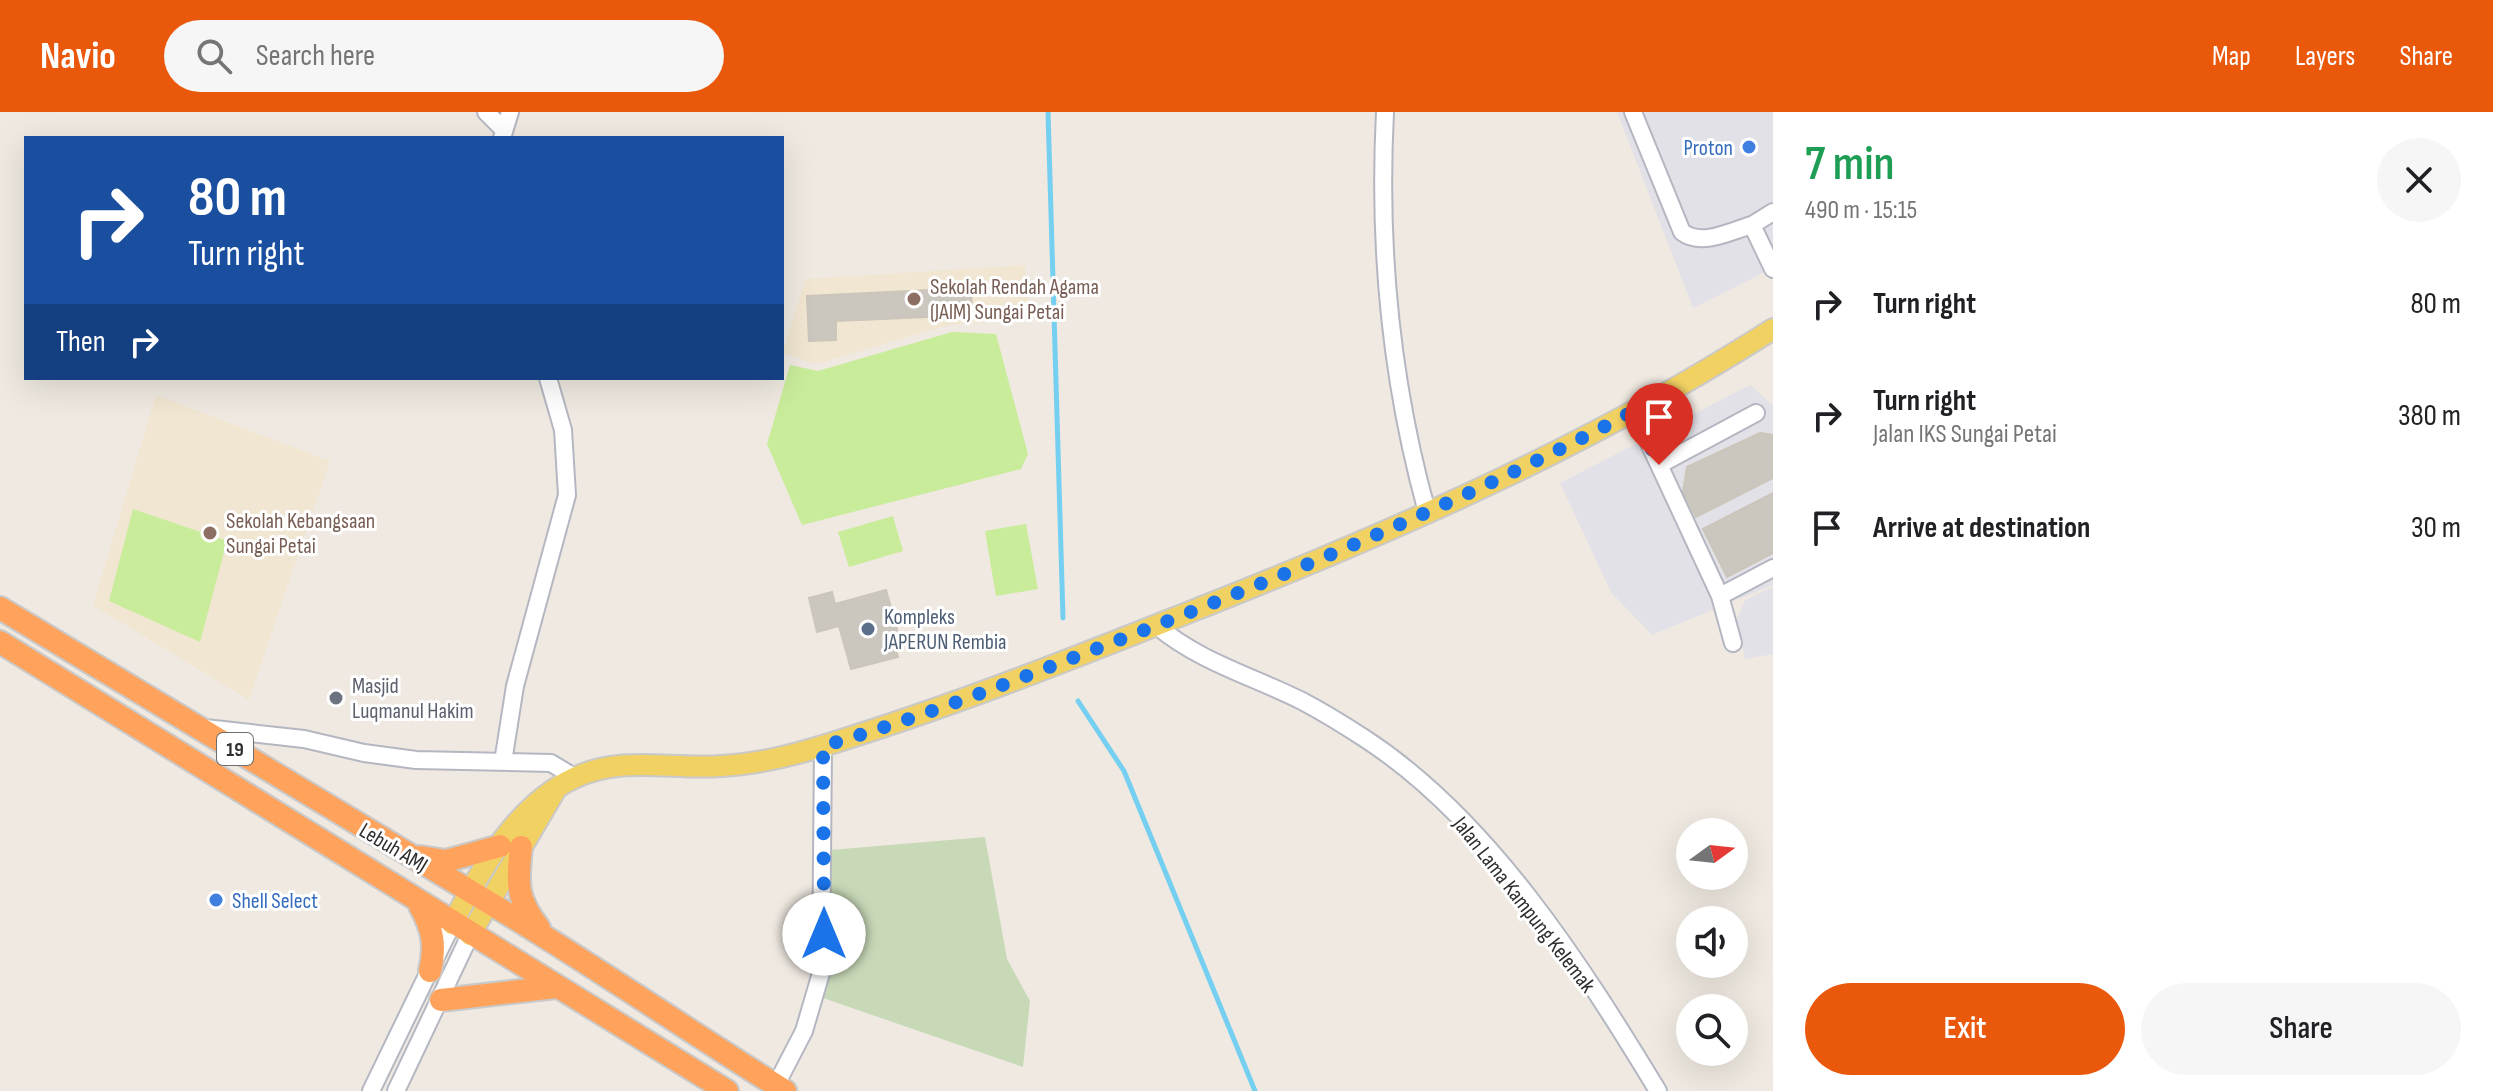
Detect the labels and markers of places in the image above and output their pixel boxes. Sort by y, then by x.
place label: Proton [1684,135,1733,162]
marker: Proton [1740,138,1758,156]
place label: Sekolah Rendah Agama (JAIM) Sungai Petai [930,274,1099,326]
marker: Sekolah Rendah Agama (JAIM) Sungai Petai [905,290,923,308]
pin [1625,383,1693,465]
place label: Sekolah Kebangsaan Sungai Petai [226,508,375,560]
marker: Sekolah Kebangsaan Sungai Petai [201,524,219,542]
place label: Kompleks JAPERUN Rembia [883,604,1006,656]
marker: Kompleks JAPERUN Rembia [859,620,877,638]
place label: Masjid Luqmanul Hakim [352,673,474,725]
marker: Masjid Luqmanul Hakim [327,689,345,707]
place label: Shell Select [232,888,318,915]
marker: Shell Select [207,891,225,909]

